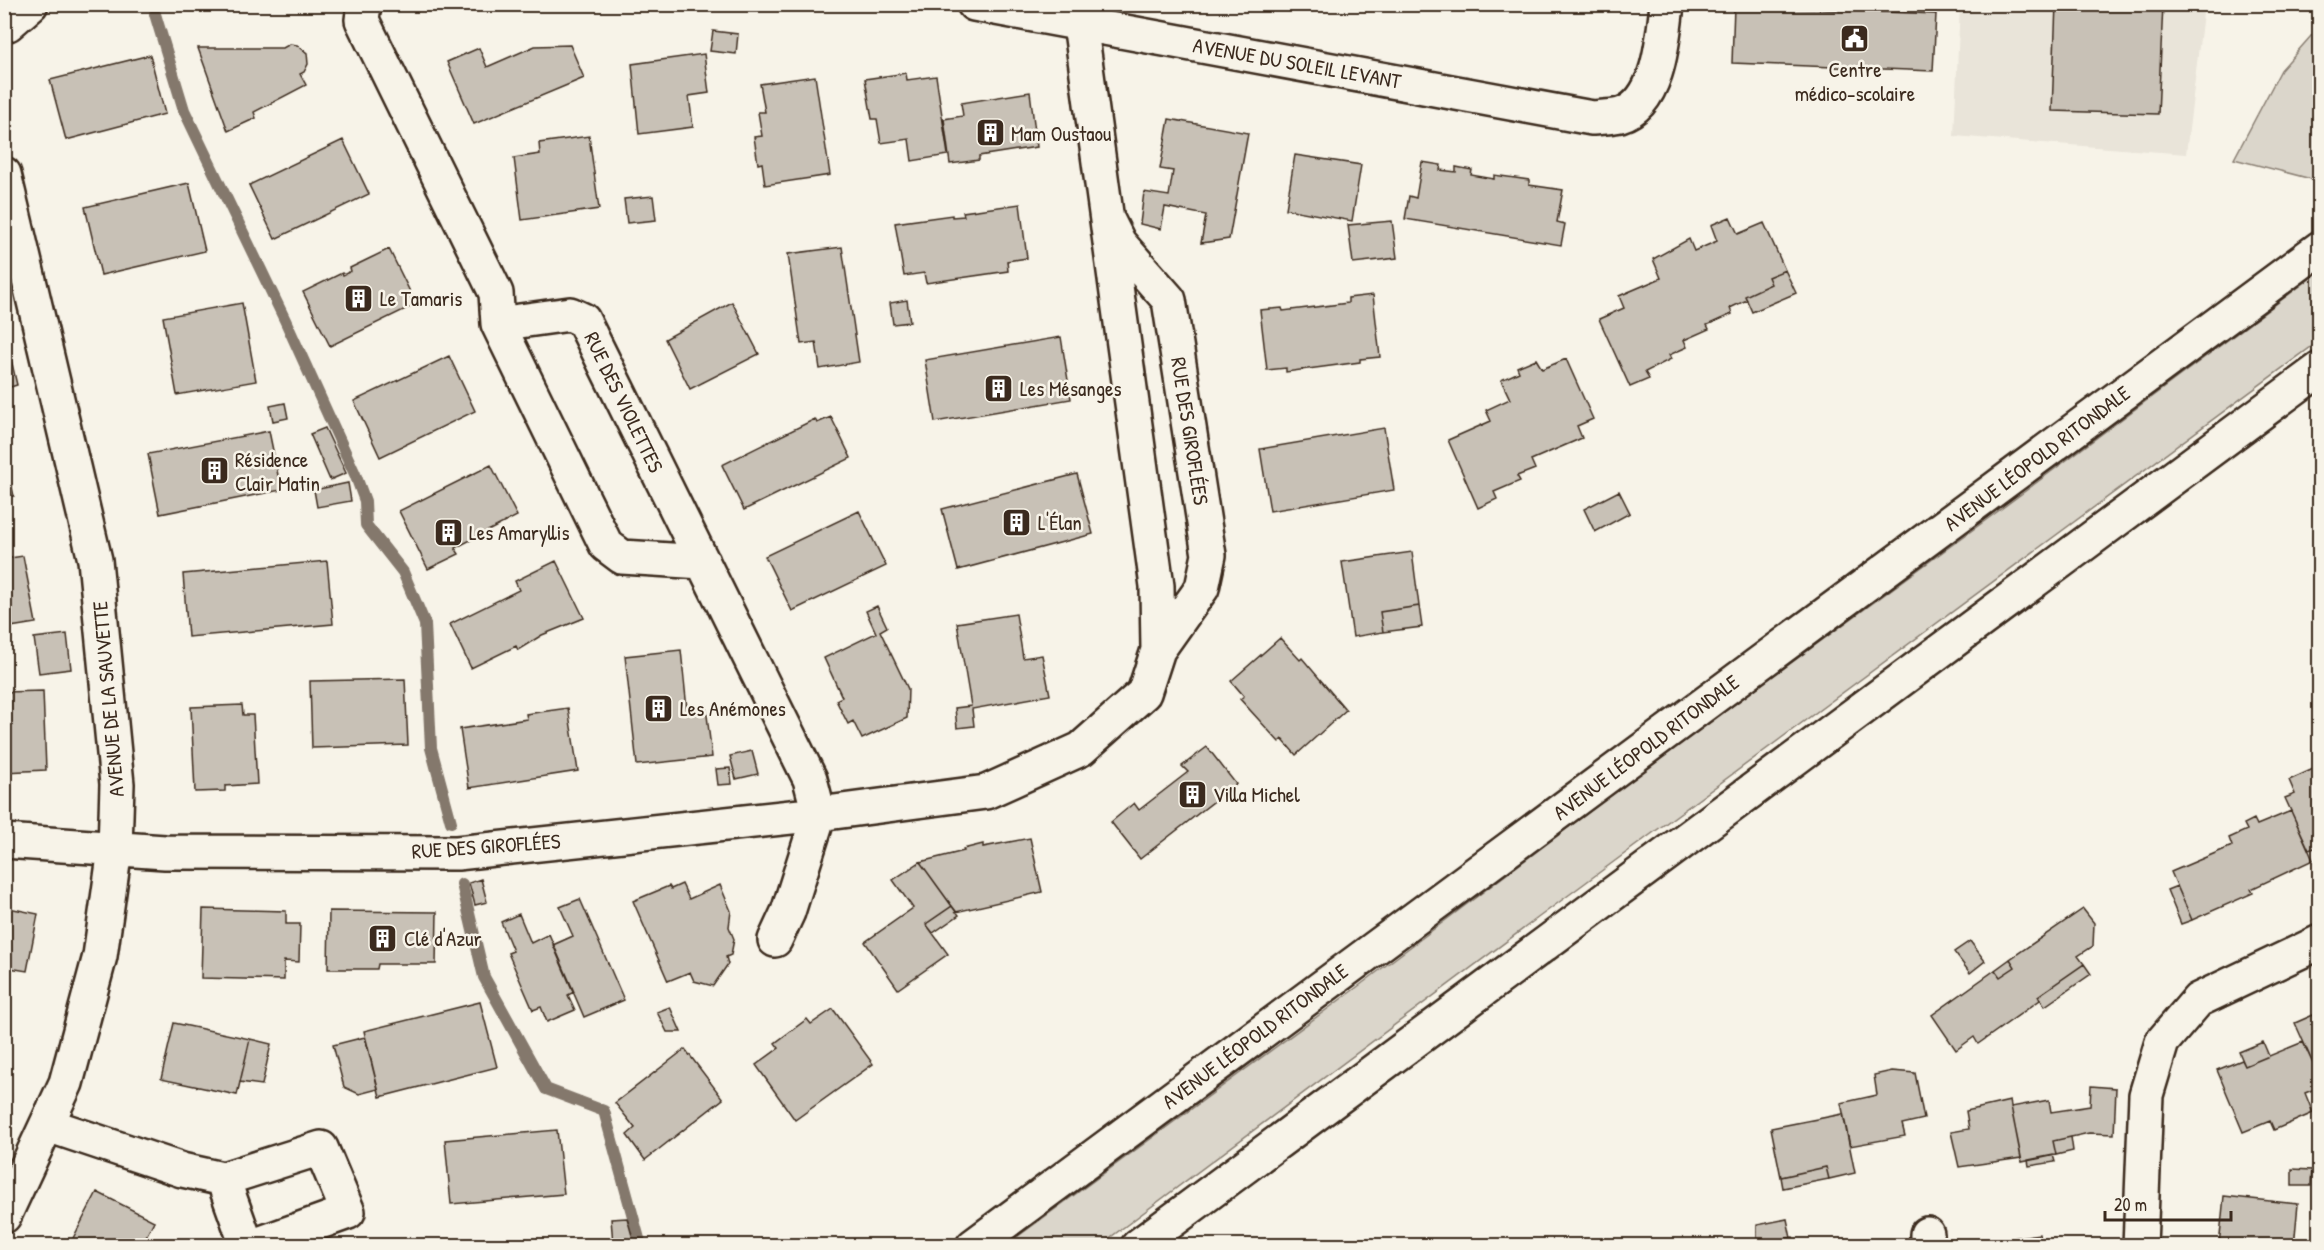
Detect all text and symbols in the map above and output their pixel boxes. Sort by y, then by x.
public building icon: Centre médico-scolaire [1839,22,1871,54]
street label: AVENUE DU SOLEIL LEVANT [1191,30,1404,96]
place label: Centre médico-scolaire [1795,55,1915,108]
building icon: Mam Oustaou [974,117,1006,149]
place label: Mam Oustaou [1011,119,1112,148]
building icon: Le Tamaris [343,282,375,314]
place label: Le Tamaris [380,284,462,313]
street label: RUE DES VIOLETTES [577,327,671,477]
street label: RUE DES GIROFLÉES [1164,355,1216,507]
building icon: Les Mésanges [983,372,1015,404]
place label: Les Mésanges [1020,374,1122,403]
street label: AVENUE LÉOPOLD RITONDALE [1938,378,2136,538]
place label: Résidence Clair Matin [235,445,320,498]
building icon: Résidence Clair Matin [198,455,230,487]
building icon: L'Élan [1001,506,1033,538]
place label: L'Élan [1038,508,1082,537]
building icon: Les Amaryllis [432,516,464,548]
place label: Les Amaryllis [469,518,570,547]
street label: AVENUE DE LA SAUVETTE [85,600,131,798]
street label: AVENUE LÉOPOLD RITONDALE [1547,667,1745,827]
building icon: Les Anémones [643,692,675,724]
place label: Les Anémones [680,694,786,723]
building icon: Villa Michel [1176,778,1208,810]
place label: Villa Michel [1213,780,1300,809]
street label: RUE DES GIROFLÉES [411,826,562,866]
building icon: Clé d'Azur [367,922,399,954]
place label: Clé d'Azur [404,924,482,953]
street label: AVENUE LÉOPOLD RITONDALE [1156,956,1354,1116]
scale bar [2105,1184,2231,1222]
text: 20 m [2114,1192,2147,1217]

